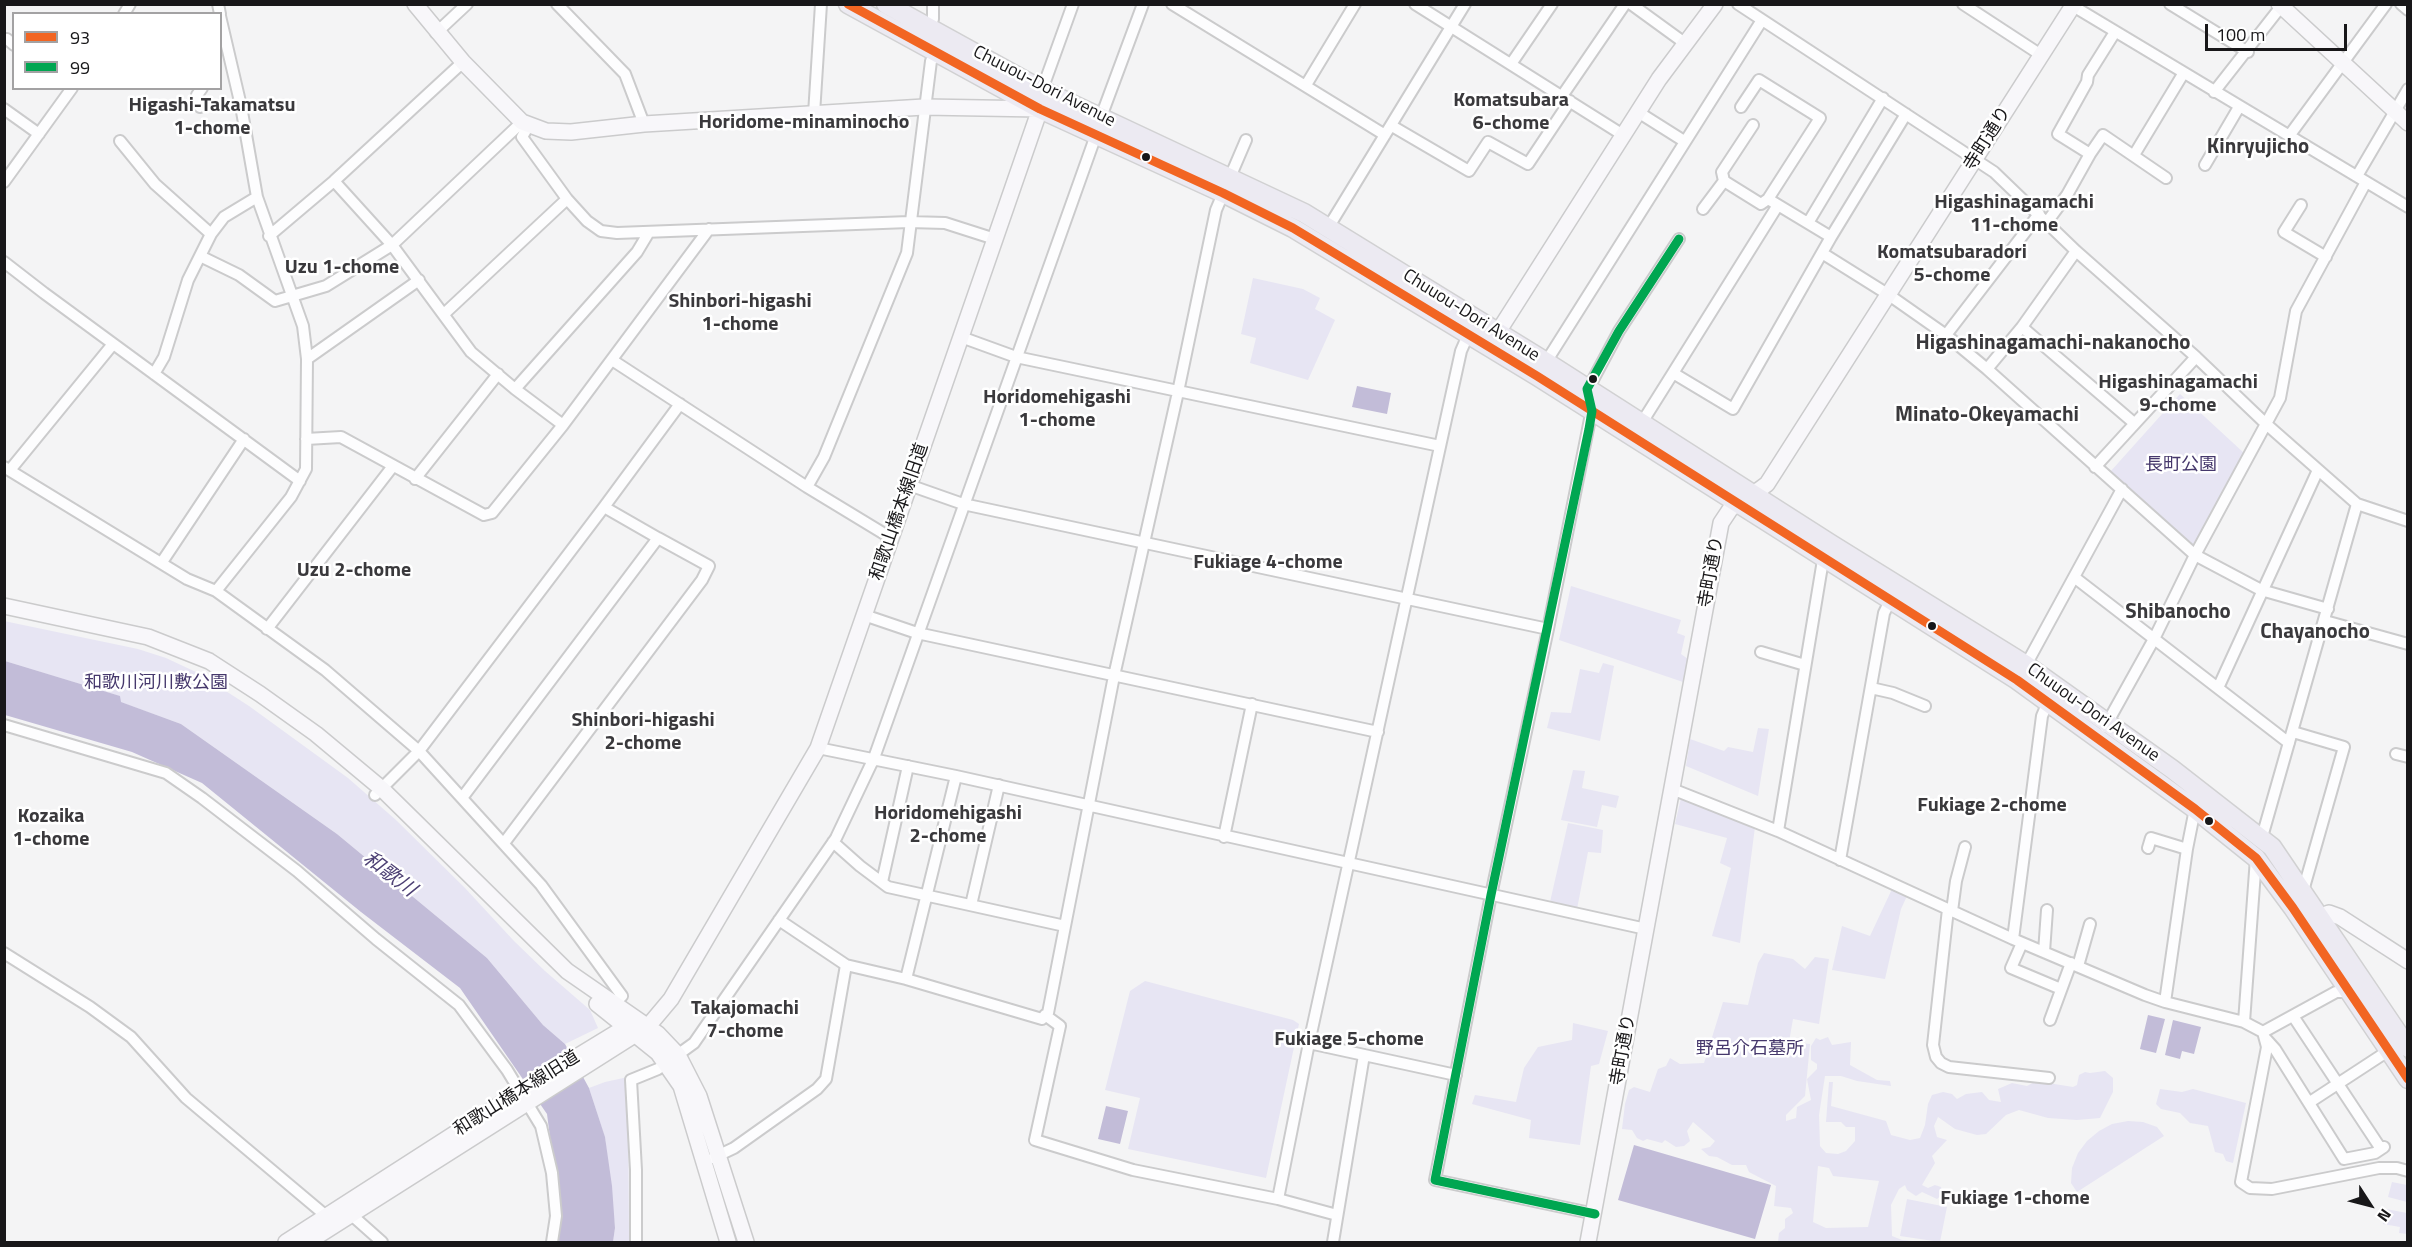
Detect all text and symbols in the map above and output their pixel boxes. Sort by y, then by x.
legend [12,12,222,90]
scale bar [2208,12,2350,50]
text: 100 m [2216,21,2265,48]
text: 93 [70,24,90,51]
street label: Chuuou-Dori Avenue [969,42,1119,132]
text: 99 [70,54,90,81]
district label: Komatsubara 6-chome [1453,89,1569,136]
district label: Higashi-Takamatsu 1-chome [129,94,295,141]
street label: 寺町通り [1960,103,2016,175]
district label: Horidome-minaminocho [699,111,909,135]
district label: Kinryujicho [2207,135,2309,161]
unlabelled marker [1140,151,1152,163]
district label: Higashinagamachi 11-chome [1934,191,2094,238]
district label: Komatsubaradori 5-chome [1877,241,2027,288]
district label: Uzu 1-chome [285,256,399,280]
street label: Chuuou-Dori Avenue [1399,265,1543,367]
district label: Shinbori-higashi 1-chome [668,290,812,337]
district label: Higashinagamachi-nakanocho [1916,331,2190,357]
district label: Higashinagamachi 9-chome [2098,371,2258,418]
unlabelled marker [1587,373,1599,385]
district label: Horidomehigashi 1-chome [983,386,1131,433]
district label: Minato-Okeyamachi [1895,403,2079,429]
street label: 和歌山橋本線旧道 [866,440,934,584]
park label: 長町公園 [2145,455,2217,477]
street label: 寺町通り [1695,535,1729,609]
district label: Fukiage 4-chome [1193,551,1343,575]
district label: Uzu 2-chome [297,559,411,583]
district label: Shibanocho [2125,600,2231,626]
unlabelled marker [1926,620,1938,632]
district label: Chayanocho [2260,620,2370,646]
street label: Chuuou-Dori Avenue [2022,659,2164,767]
park label: 和歌川河川敷公園 [84,673,228,695]
district label: Shinbori-higashi 2-chome [571,709,715,756]
district label: Fukiage 2-chome [1917,794,2067,818]
district label: Horidomehigashi 2-chome [874,802,1022,849]
district label: Kozaika 1-chome [13,805,89,852]
unlabelled marker [2203,815,2215,827]
water label: 和歌川 [358,847,420,903]
district label: Takajomachi 7-chome [691,997,799,1044]
street label: 寺町通り [1607,1013,1641,1087]
district label: Fukiage 5-chome [1274,1028,1424,1052]
park label: 野呂介石墓所 [1696,1039,1804,1061]
street label: 和歌山橋本線旧道 [450,1047,584,1141]
north arrow [2340,1175,2400,1235]
district label: Fukiage 1-chome [1940,1187,2090,1211]
text: N [2372,1204,2398,1227]

